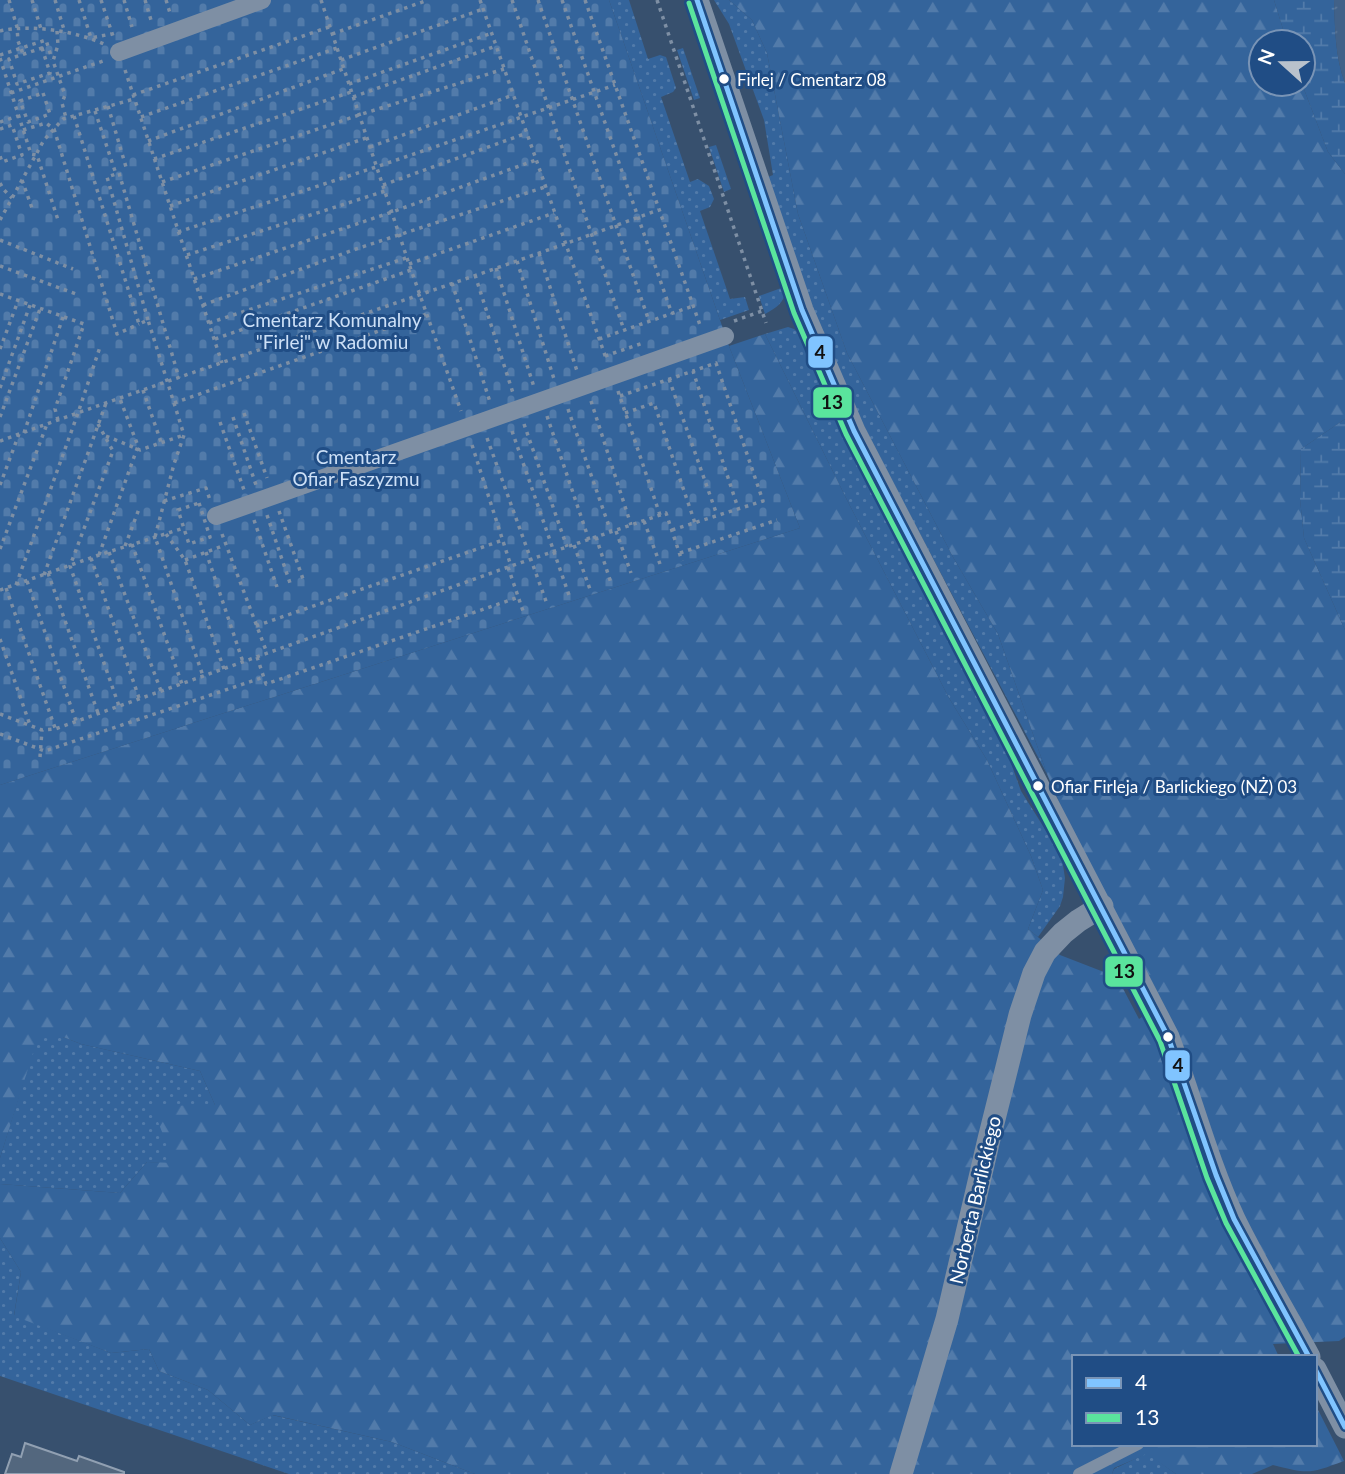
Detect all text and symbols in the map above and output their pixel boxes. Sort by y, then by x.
north arrow [1247,28,1317,98]
text: N [1252,46,1279,68]
place label: Firlej / Cmentarz 08 [737,69,887,90]
marker: Firlej / Cmentarz 08 [717,72,731,86]
park label: Cmentarz Komunalny "Firlej" w Radomiu [243,308,422,353]
line badge: 4 [807,335,834,369]
text: 4 [814,340,826,363]
line badge: 13 [812,386,853,419]
text: 13 [821,390,843,413]
park label: Cmentarz Ofiar Faszyzmu [292,445,420,490]
place label: Ofiar Firleja / Barlickiego (NŻ) 03 [1051,776,1297,797]
marker: Ofiar Firleja / Barlickiego (NŻ) 03 [1031,779,1045,793]
line badge: 13 [1104,955,1144,988]
text: 13 [1113,959,1135,982]
unlabelled marker [1161,1030,1175,1044]
line badge: 4 [1164,1049,1191,1082]
text: 4 [1172,1053,1184,1076]
street label: Norberta Barlickiego [944,1114,1005,1286]
legend [1072,1355,1317,1446]
text: 4 [1135,1369,1147,1394]
text: 13 [1135,1404,1159,1429]

